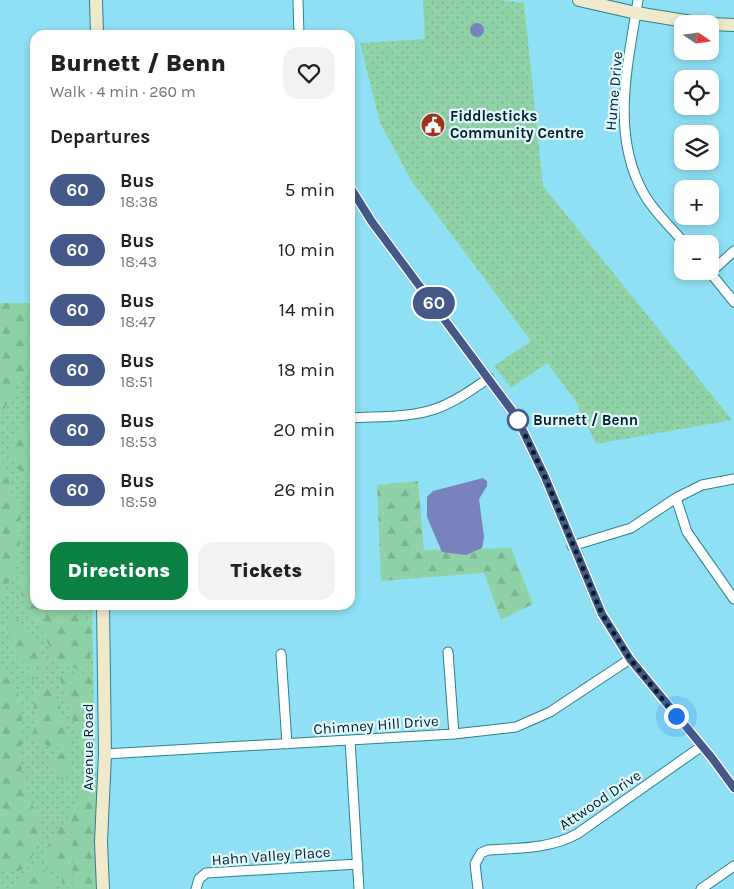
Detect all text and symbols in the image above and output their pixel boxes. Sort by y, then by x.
north arrow [674,15,719,60]
map controls [674,15,719,280]
button: heart [283,47,335,99]
text: Burnett / Benn [50,49,226,77]
street label: Hume Drive [602,51,626,131]
button: locate [674,70,719,115]
text: Walk · 4 min · 260 m [50,82,196,101]
place label: Fiddlesticks Community Centre [450,107,584,142]
public building icon: Fiddlesticks Community Centre [420,112,446,138]
button: layers [674,125,719,170]
text: Departures [50,126,150,148]
text: Bus [120,170,154,192]
text: 60 [66,179,89,201]
text: 5 min [285,179,335,201]
button: + [674,180,719,225]
text: 18:38 [120,192,158,211]
text: Bus [120,230,154,252]
button: − [674,235,719,280]
text: 60 [66,239,89,261]
text: 10 min [278,239,335,261]
text: 18:43 [120,252,157,271]
line badge: 60 [412,287,456,319]
text: Bus [120,290,154,312]
text: 60 [423,292,445,314]
text: 60 [66,299,89,321]
text: 14 min [279,299,335,321]
text: 18:47 [120,312,155,331]
text: Bus [120,350,154,372]
text: 60 [66,359,89,381]
text: 18 min [278,359,335,381]
text: 18:51 [120,372,153,391]
marker: Burnett / Benn [507,409,529,431]
text: Bus [120,410,154,432]
place label: Burnett / Benn [533,411,638,429]
text: 60 [66,419,89,441]
text: 20 min [273,419,335,441]
text: 18:53 [120,432,157,451]
text: Bus [120,470,154,492]
text: 60 [66,479,89,501]
text: 26 min [274,479,335,501]
text: 18:59 [120,492,157,511]
button: Directions [50,542,188,600]
button: Tickets [198,542,335,600]
street label: Avenue Road [79,703,97,791]
your location [664,704,689,729]
street label: Chimney Hill Drive [313,712,439,738]
street label: Attwood Drive [556,766,644,834]
street label: Hahn Valley Place [211,843,331,869]

